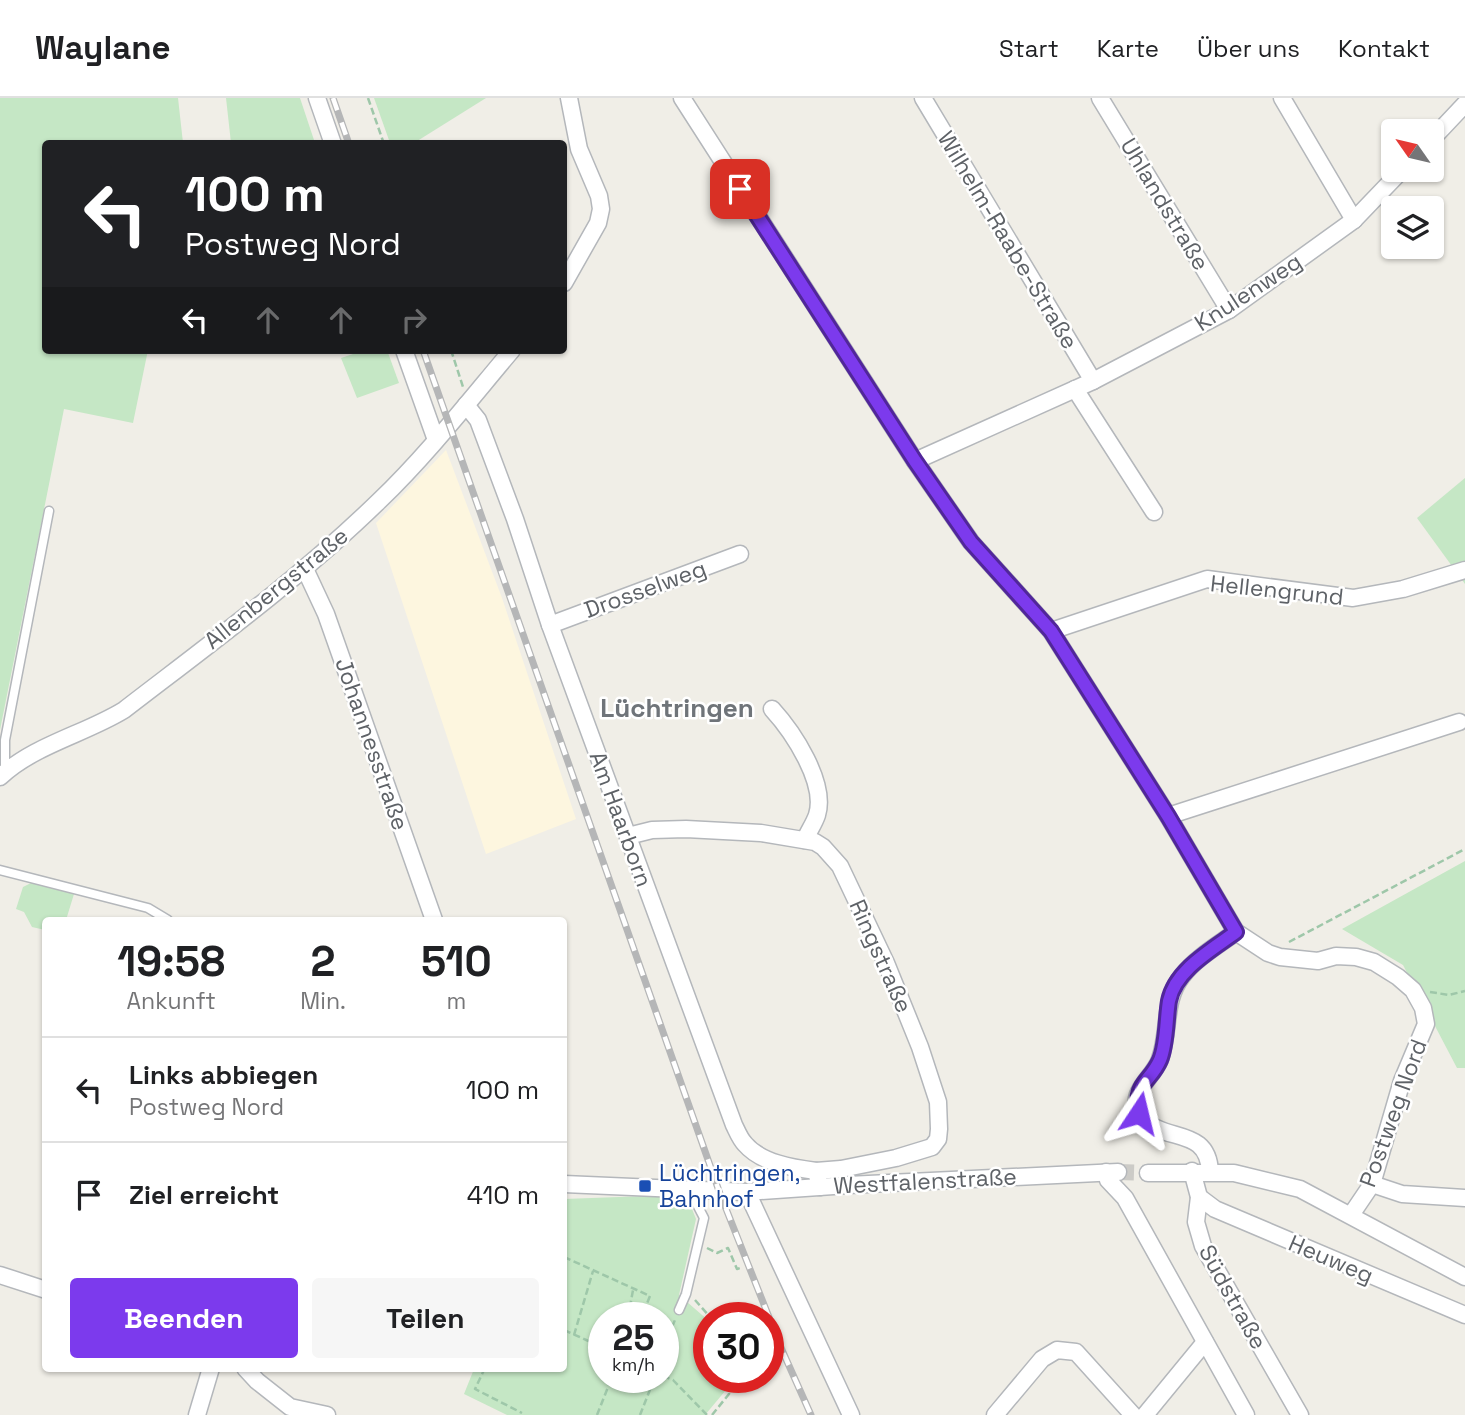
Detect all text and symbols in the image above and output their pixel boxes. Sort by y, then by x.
text: Waylane [35,27,171,69]
text: Start [999,33,1059,64]
text: Karte [1097,33,1159,64]
text: Über uns [1197,33,1300,64]
text: Kontakt [1338,33,1430,64]
north arrow [1381,119,1444,182]
map controls [1381,119,1444,259]
street label: Wilhelm-Raabe-Straße [931,126,1085,354]
street label: Uhlandstraße [1114,132,1216,276]
pin [710,159,770,219]
text: 100 m [185,163,325,225]
icon: left [70,168,161,259]
icon: arrive [721,170,759,208]
button: layers [1381,196,1444,259]
text: Postweg Nord [185,224,401,264]
street label: Knulenweg [1189,246,1307,338]
icon: left [176,301,214,339]
icon: ahead [249,301,287,339]
icon: ahead [322,301,360,339]
icon: right [395,301,433,339]
street label: Allenbergstraße [198,521,354,655]
street label: Drosselweg [580,553,710,625]
street label: Hellengrund [1209,568,1345,612]
street label: Johannesstraße [328,654,416,834]
district label: Lüchtringen [600,691,754,725]
street label: Am Haarborn [583,747,659,891]
street label: Ringstraße [843,895,919,1017]
text: 19:58 [117,935,225,988]
text: 2 [311,935,336,988]
text: 510 [421,935,492,988]
text: Ankunft [127,986,216,1016]
text: Min. [300,986,346,1016]
text: m [447,986,466,1016]
street label: Postweg Nord [1352,1035,1434,1191]
text: Links abbiegen [129,1058,318,1092]
icon: left [70,1071,108,1109]
text: 100 m [466,1073,539,1107]
position arrow [1102,1076,1176,1150]
text: Postweg Nord [129,1092,284,1122]
place label: Lüchtringen, Bahnhof [659,1158,800,1214]
street label: Westfalenstraße [832,1161,1018,1201]
icon: arrive [70,1176,108,1214]
text: Ziel erreicht [129,1178,279,1212]
text: 410 m [467,1178,539,1212]
marker: Lüchtringen, Bahnhof [637,1178,653,1194]
street label: Heuweg [1284,1228,1378,1290]
street label: Südstraße [1192,1239,1274,1355]
button: Beenden [70,1278,298,1358]
button: Teilen [312,1278,539,1358]
speed limit sign: 30 [693,1302,784,1393]
text: 25 [613,1316,654,1360]
text: km/h [612,1353,655,1376]

